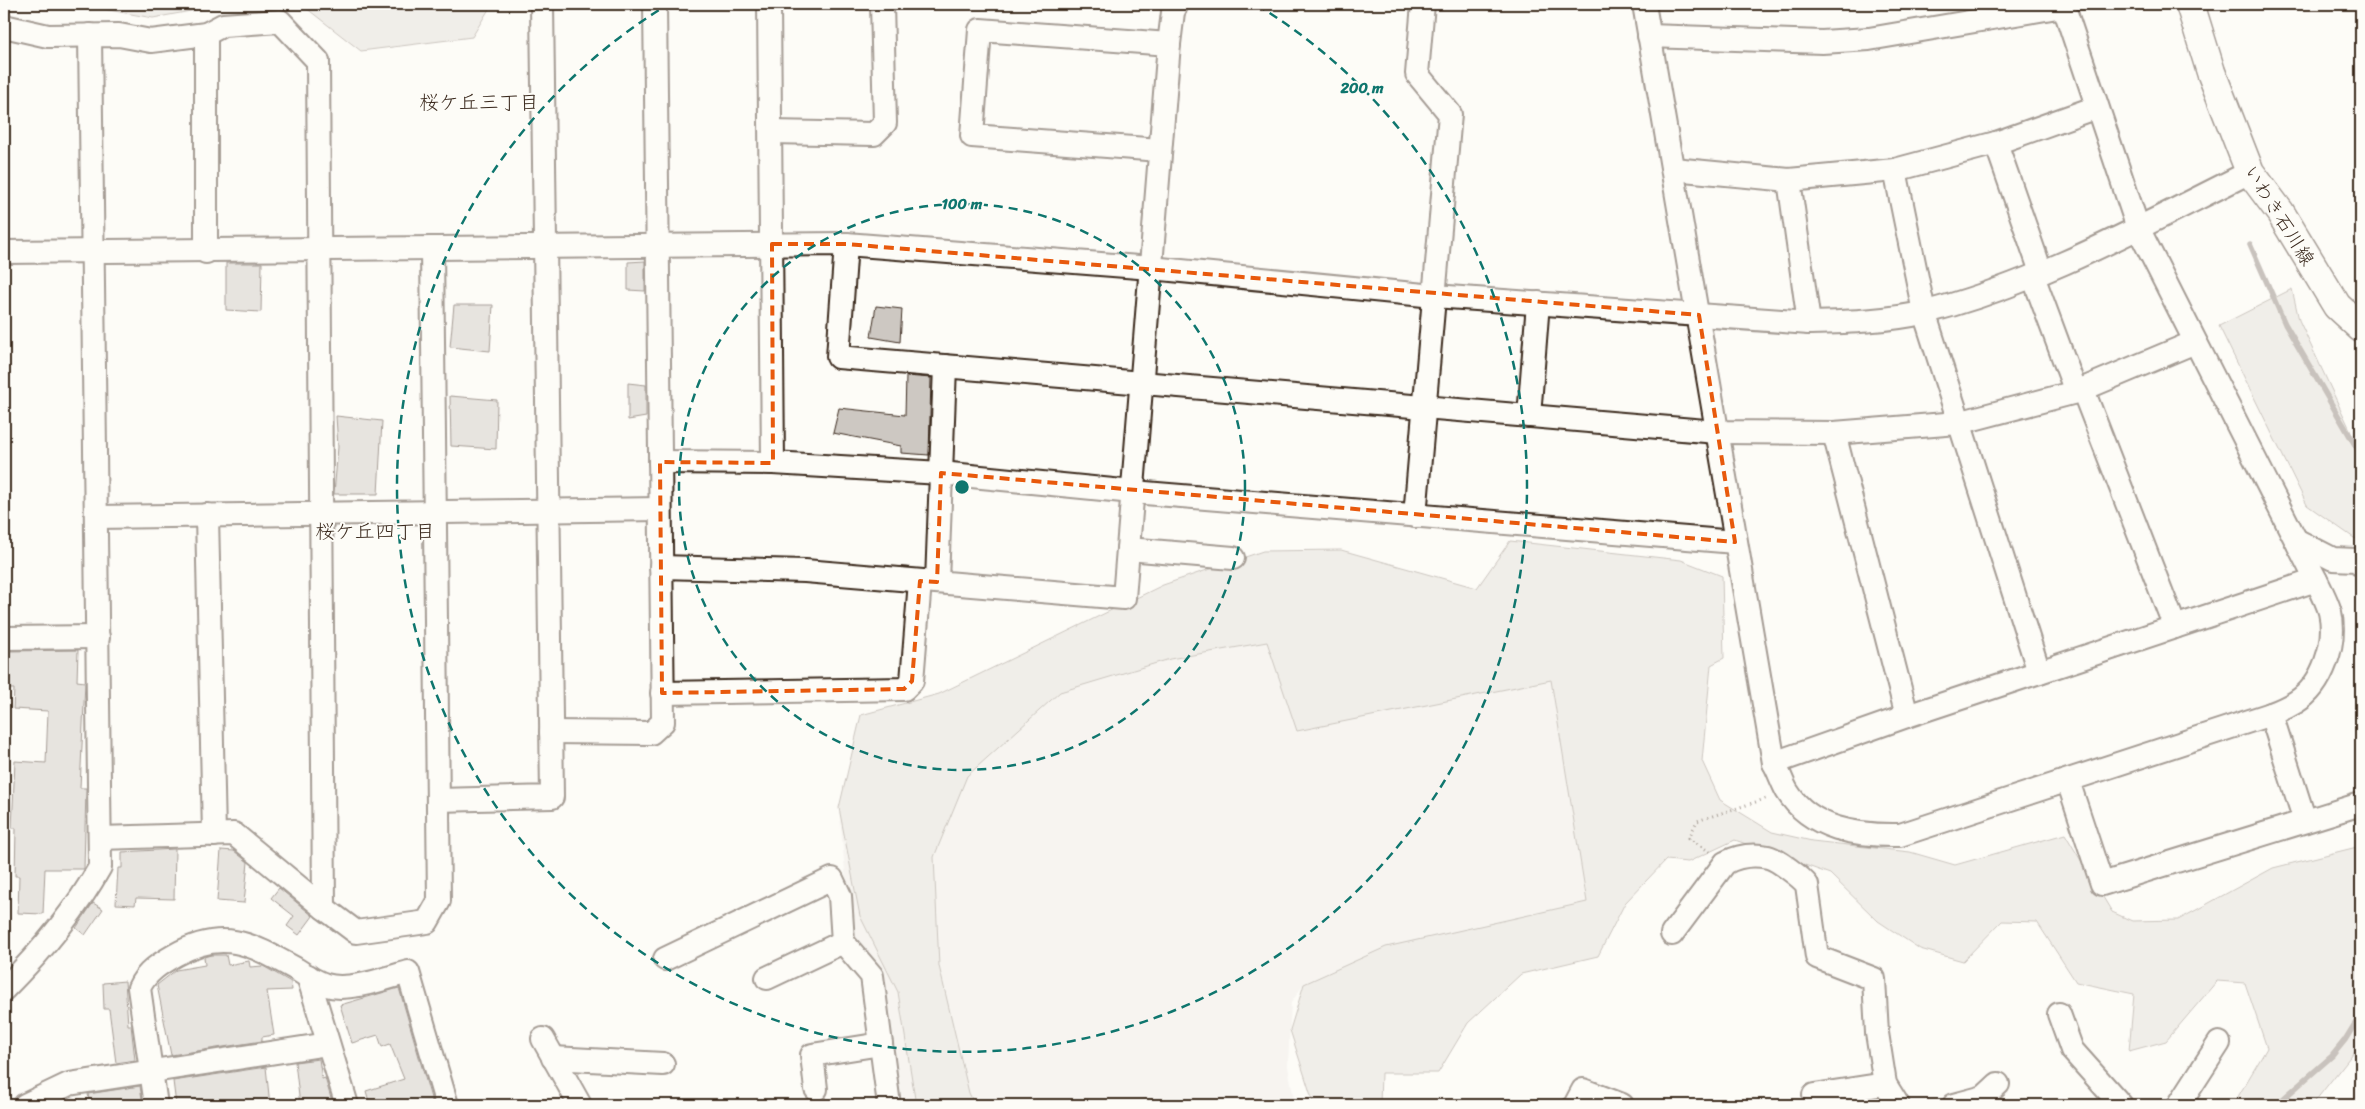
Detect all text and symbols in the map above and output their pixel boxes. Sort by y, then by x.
text: 200 m [1339,75,1384,101]
district label: 桜ケ丘三丁目 [419,85,539,120]
street label: いわき石川線 [2235,158,2324,272]
text: 100 m [942,191,983,217]
centre of rings [953,478,971,496]
district label: 桜ケ丘四丁目 [315,514,435,549]

